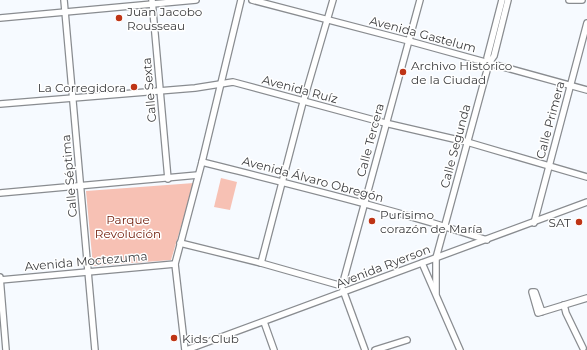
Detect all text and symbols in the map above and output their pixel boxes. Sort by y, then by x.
place label: Juan Jacobo Rousseau [126,4,202,33]
marker: Juan Jacobo Rousseau [114,13,124,23]
street label: Avenida Gastelum [368,13,478,55]
street label: Calle Sexta [139,57,159,123]
place label: Archivo Histórico de la Ciudad [411,58,512,87]
marker: Archivo Histórico de la Ciudad [398,67,408,77]
street label: Avenida Ruíz [261,72,339,106]
street label: Calle Primera [532,79,568,161]
place label: La Corregidora [38,80,126,95]
marker: La Corregidora [129,82,139,92]
street label: Calle Tercera [353,101,387,179]
street label: Calle Segunda [437,102,473,190]
street label: Calle Séptima [58,134,80,218]
street label: Avenida Álvaro Obregón [241,153,385,205]
place label: Purísimo corazón de María [380,207,482,236]
park label: Parque Revolución [95,212,161,241]
place label: SAT [549,215,571,230]
marker: Purísimo corazón de María [367,216,377,226]
marker: SAT [574,217,584,227]
street label: Avenida Ryerson [334,241,432,291]
street label: Avenida Moctezuma [24,248,148,274]
place label: Kids Club [182,331,239,346]
marker: Kids Club [169,333,179,343]

